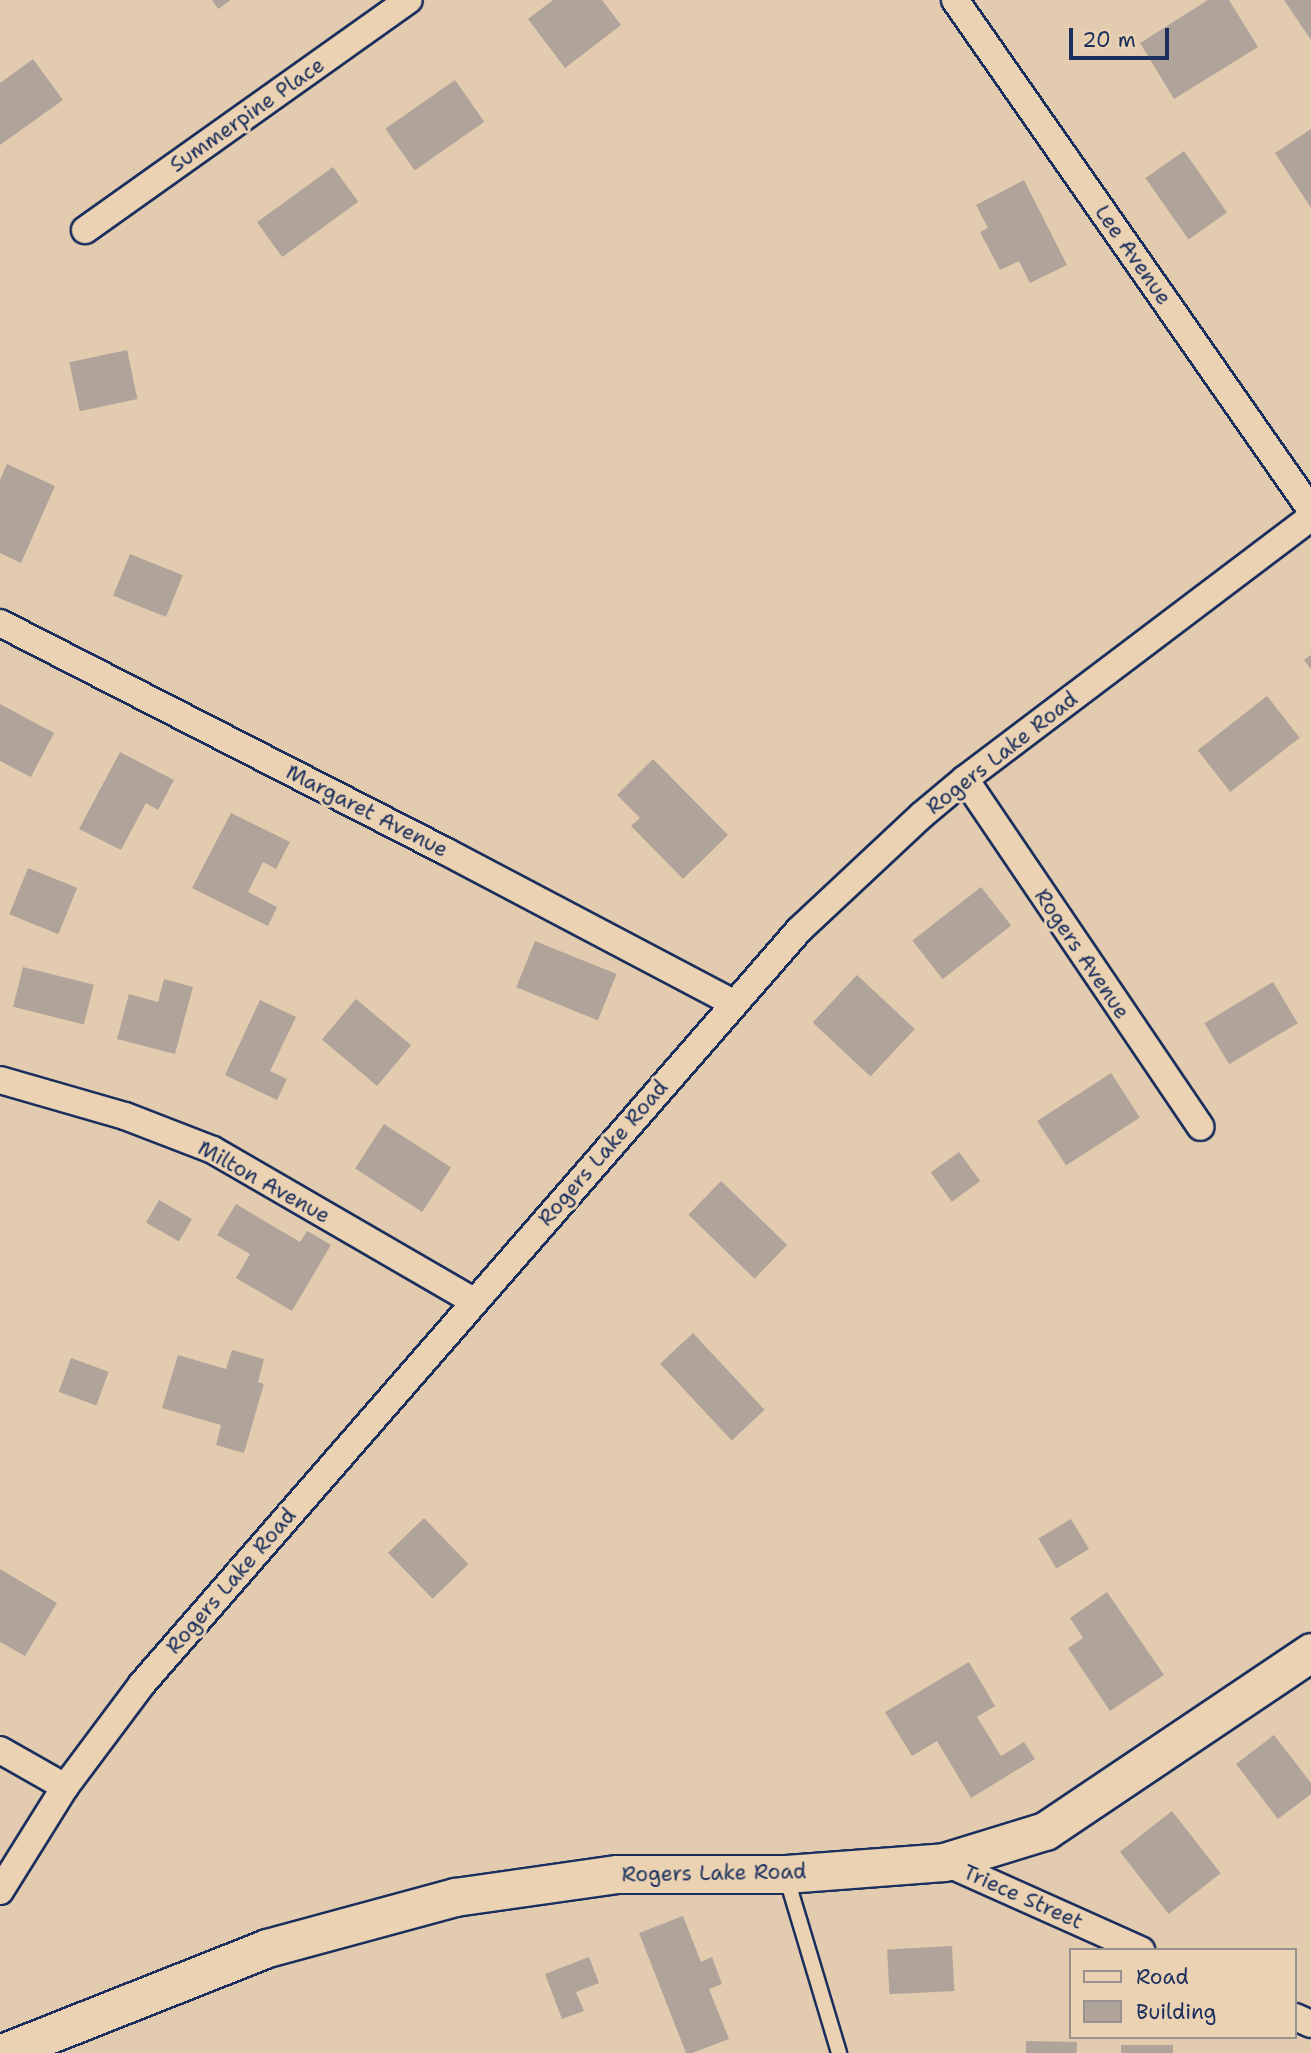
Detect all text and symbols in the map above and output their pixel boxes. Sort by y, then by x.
scale bar [1073,14,1173,58]
text: 20 m [1082,26,1136,54]
street label: Summerpine Place [165,52,329,178]
street label: Lee Avenue [1089,200,1177,310]
street label: Rogers Lake Road [921,686,1083,820]
street label: Margaret Avenue [282,759,452,863]
street label: Rogers Avenue [1029,884,1135,1024]
street label: Rogers Lake Road [533,1075,673,1231]
street label: Milton Avenue [193,1135,335,1229]
street label: Rogers Lake Road [161,1503,301,1659]
street label: Rogers Lake Road [621,1859,807,1887]
street label: Triece Street [959,1859,1087,1935]
legend [1070,1948,1297,2039]
text: Road [1136,1963,1189,1991]
text: Building [1136,1998,1216,2026]

